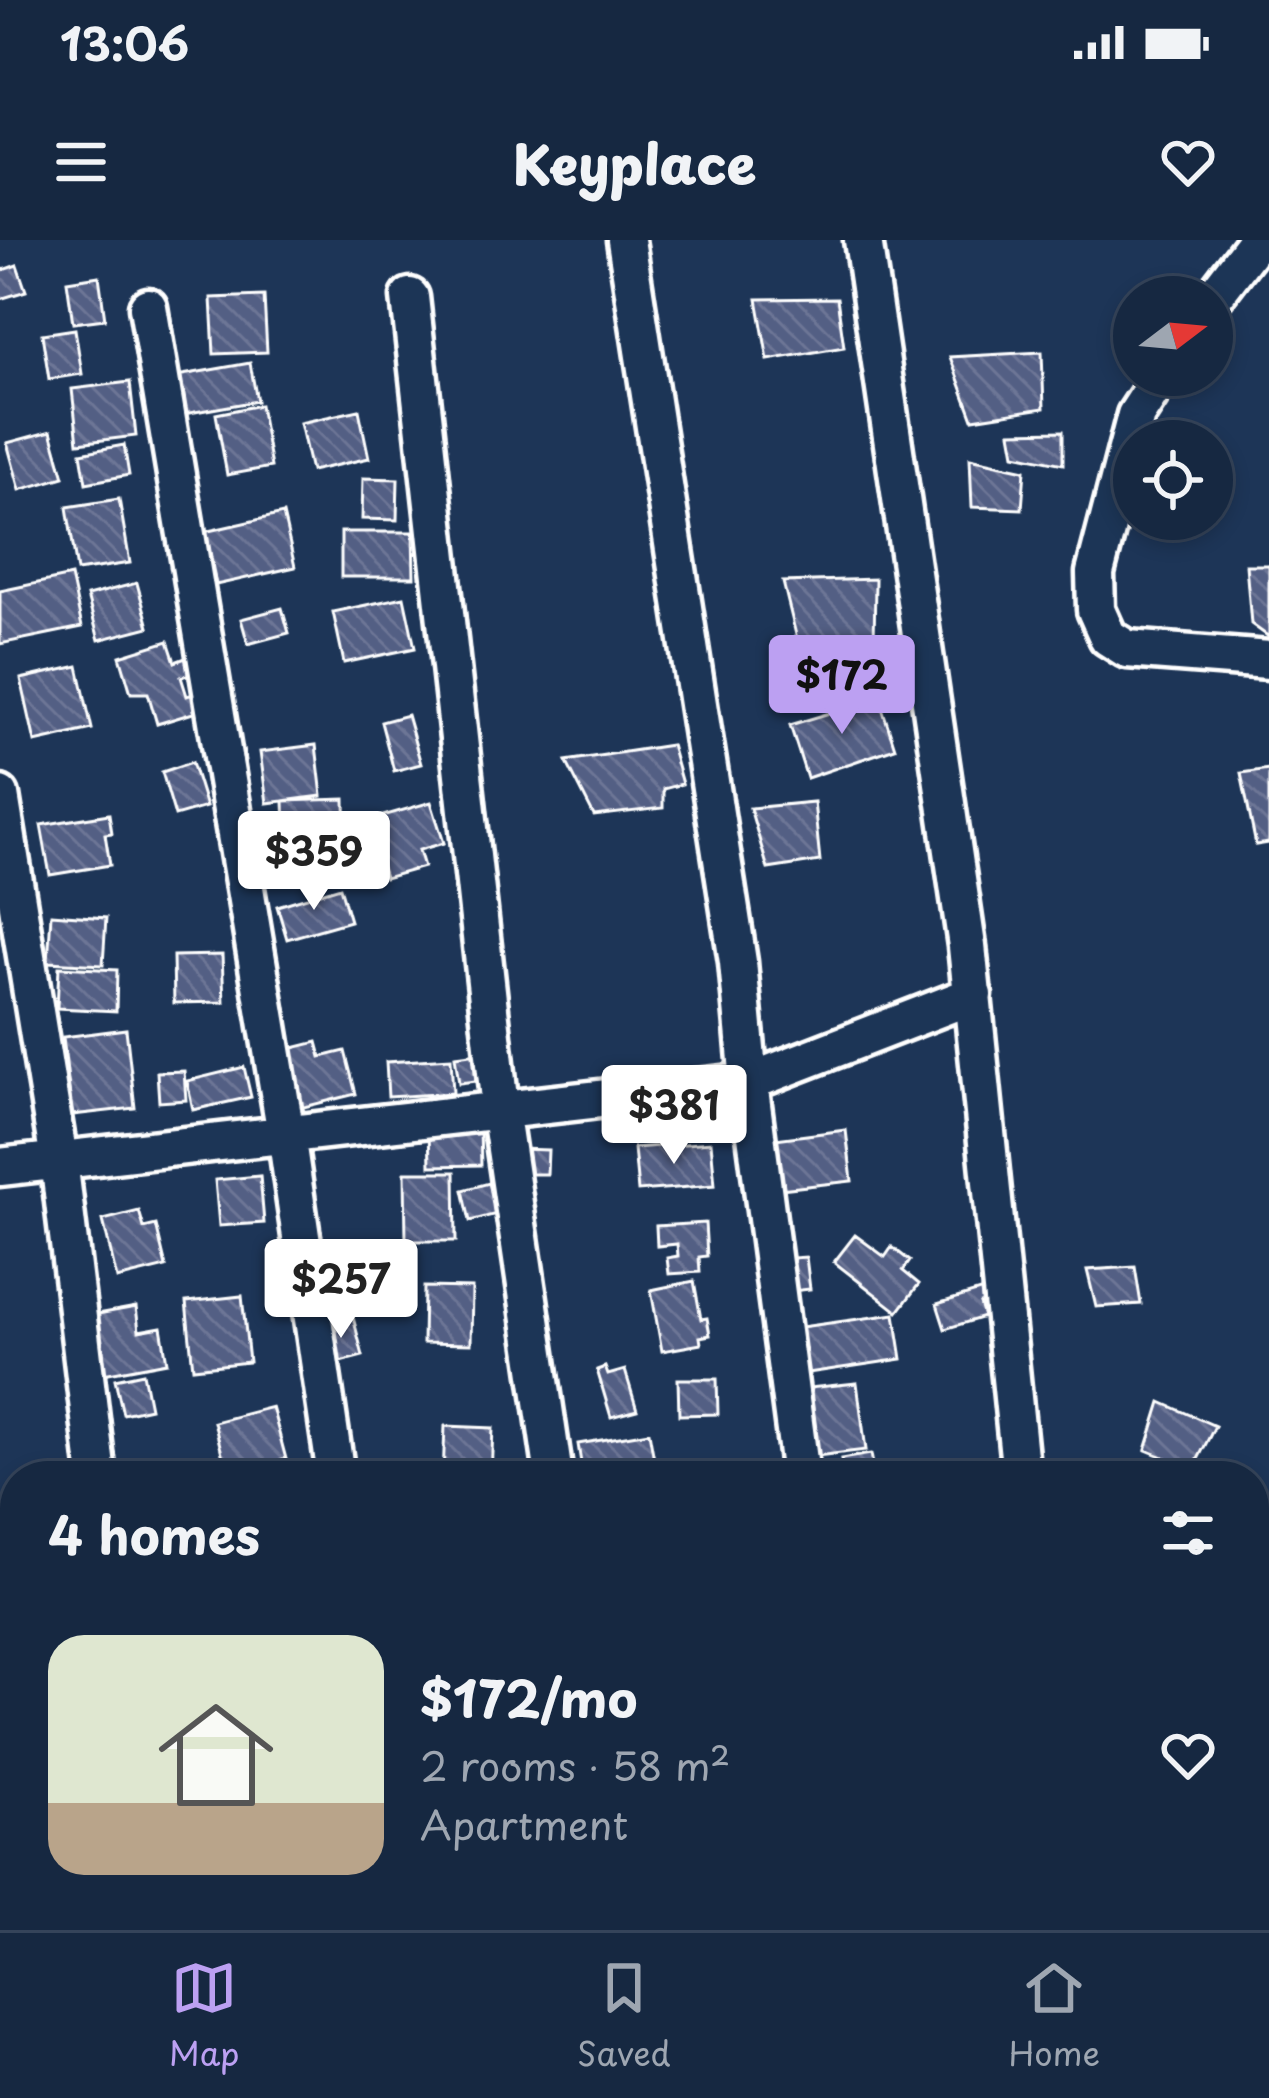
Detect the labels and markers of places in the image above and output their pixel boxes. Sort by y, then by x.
pin: $172 [771,635,913,737]
pin: $359 [243,811,385,913]
pin: $381 [603,1065,745,1167]
pin: $257 [270,1239,412,1341]

